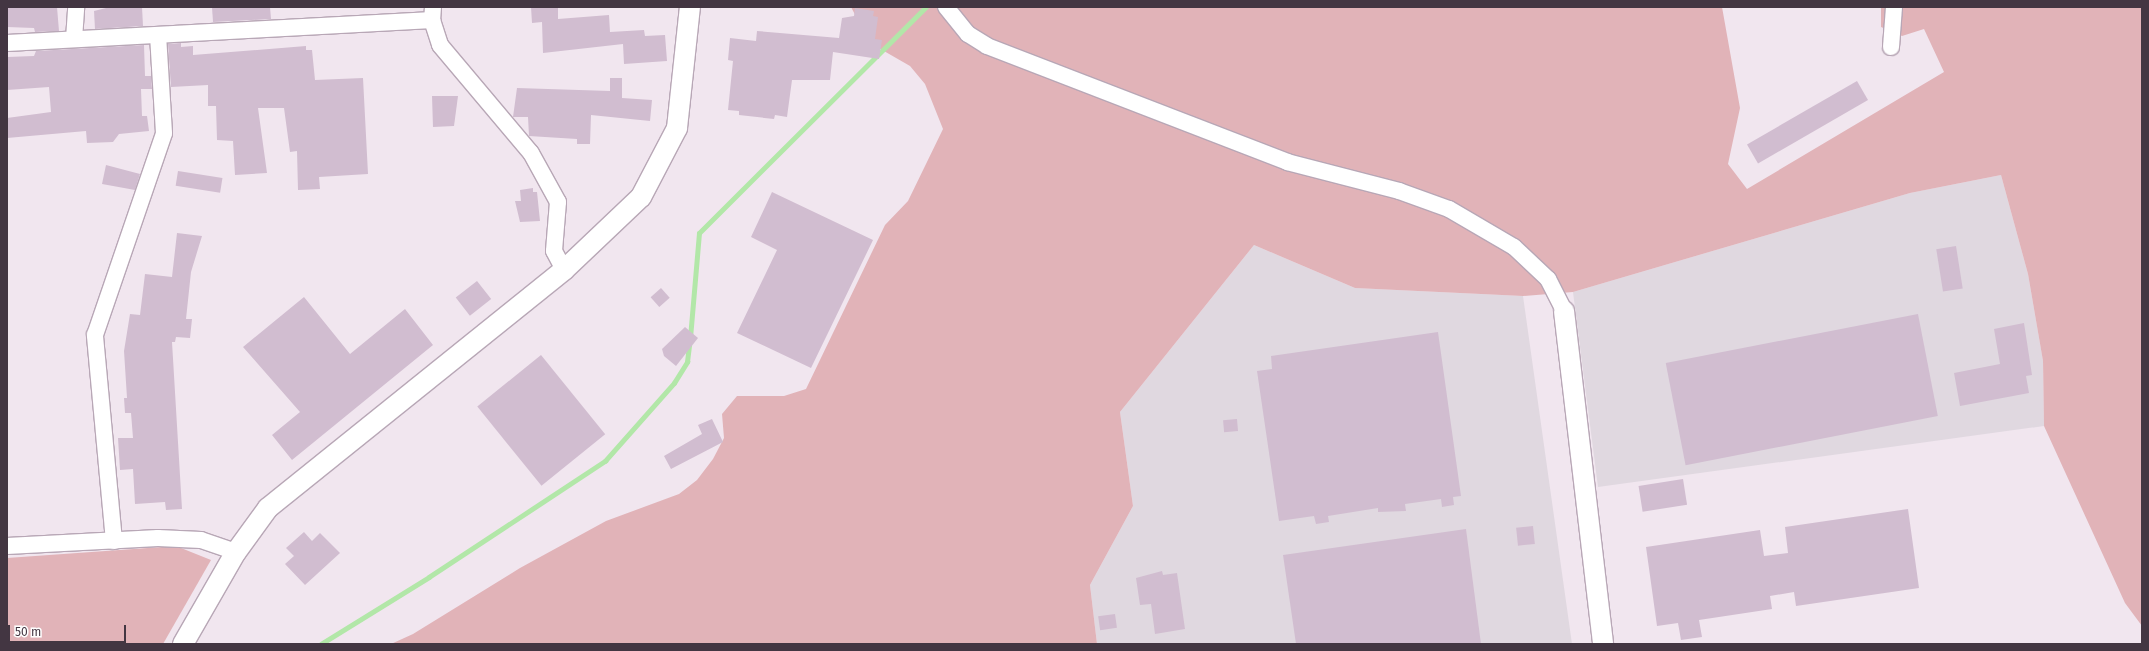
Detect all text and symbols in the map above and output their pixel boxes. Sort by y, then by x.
scale bar [10,617,128,643]
text: 50 m [15,625,41,639]

